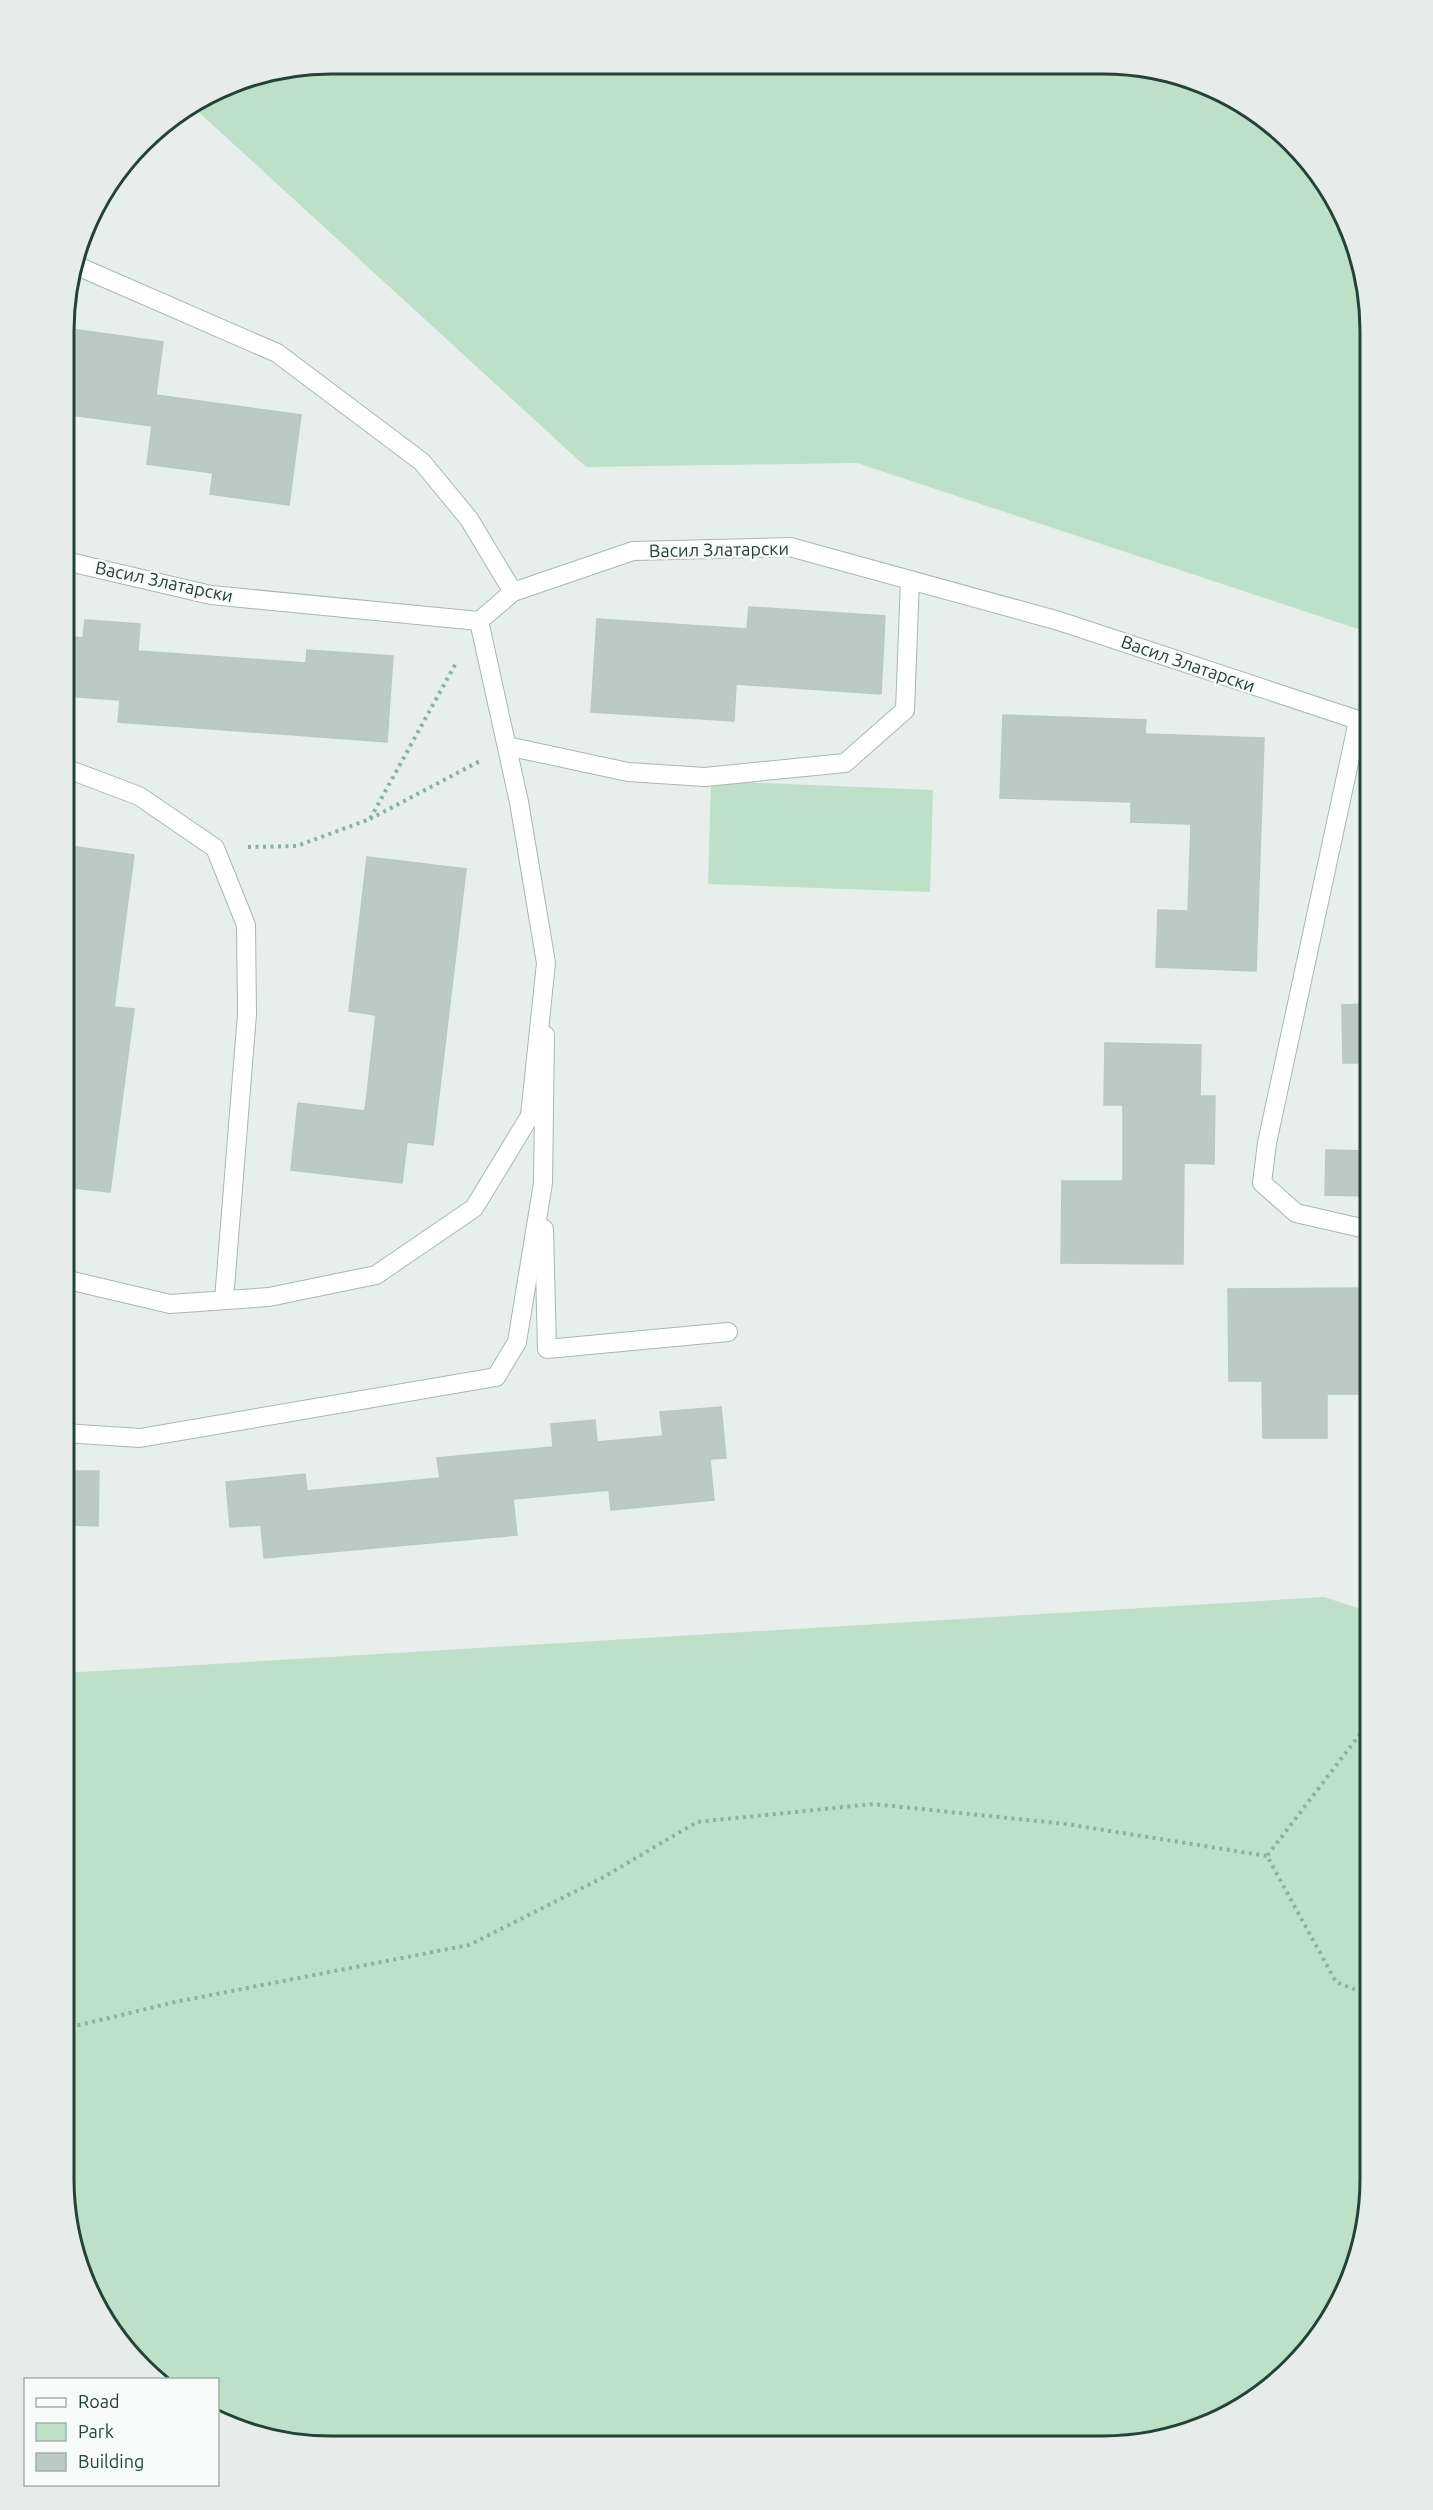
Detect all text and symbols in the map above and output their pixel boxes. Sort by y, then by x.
street label: Васил Златарски [649,538,789,560]
street label: Васил Златарски [94,557,235,605]
street label: Васил Златарски [1119,631,1258,695]
legend [24,2378,219,2486]
text: Road [78,2391,120,2411]
text: Park [78,2421,114,2441]
text: Building [78,2451,144,2471]

